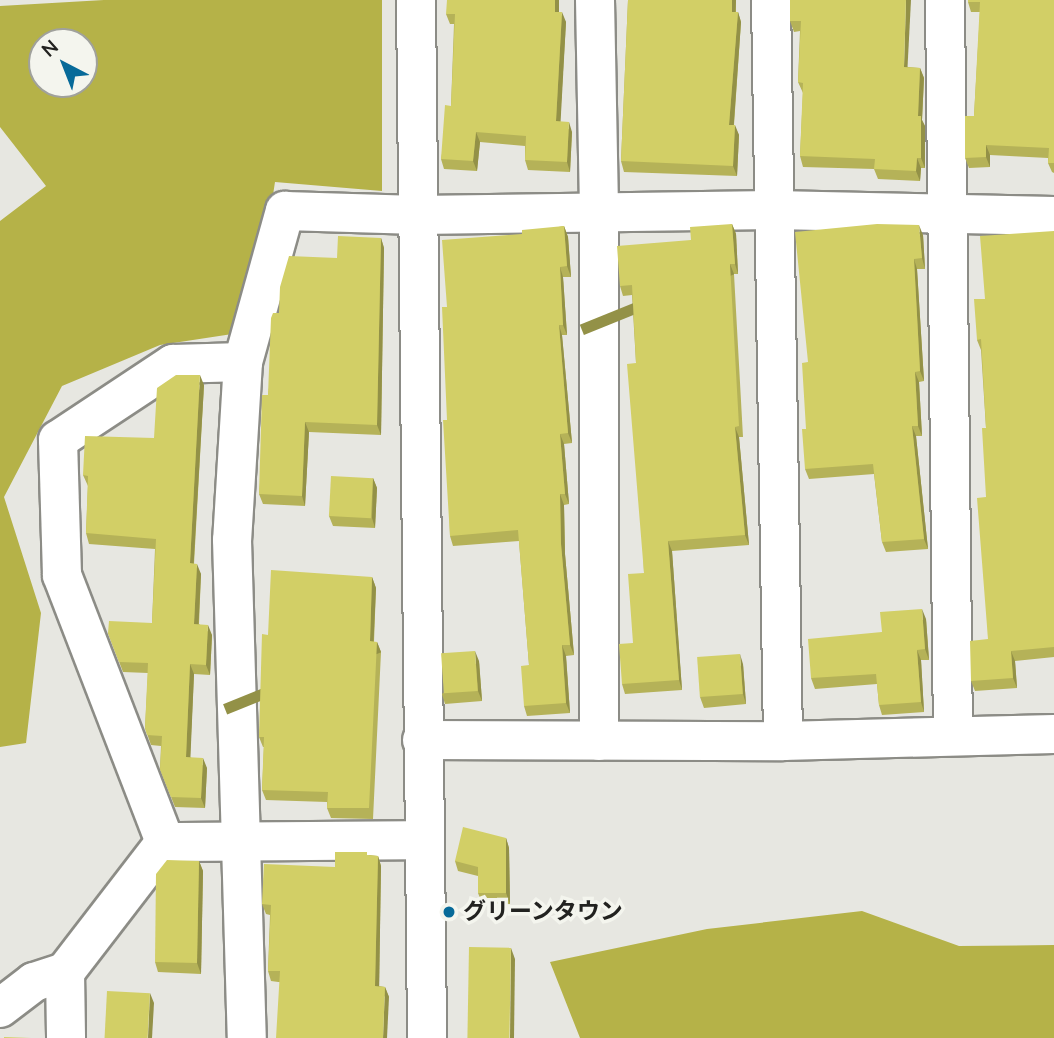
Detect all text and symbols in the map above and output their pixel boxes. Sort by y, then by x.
north arrow [28,28,98,98]
text: N [36,34,64,63]
place label: グリーンタウン [463,898,624,926]
marker: グリーンタウン [441,904,457,920]

